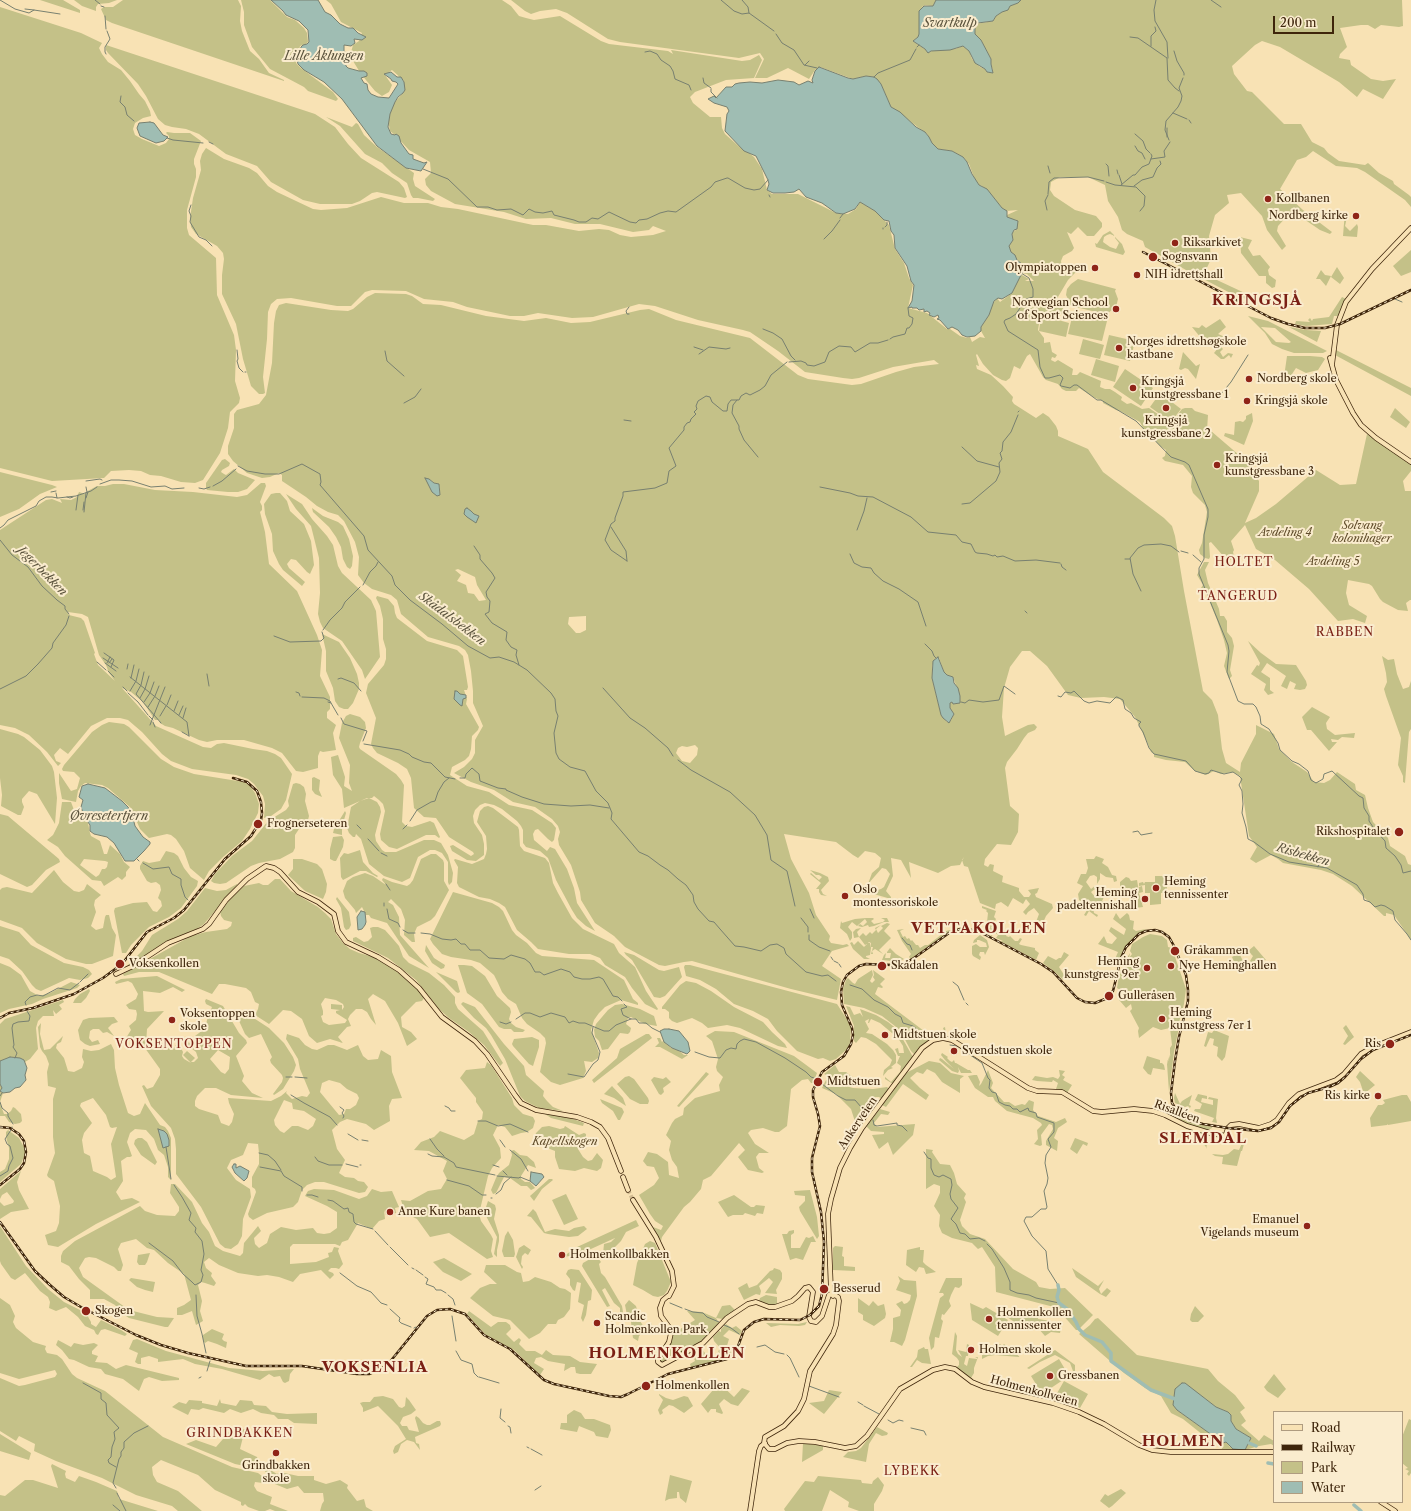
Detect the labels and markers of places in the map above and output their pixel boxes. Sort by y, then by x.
place label: Kollbanen [1276,192,1330,206]
marker: Kollbanen [1263,194,1273,204]
place label: Nordberg kirke [1269,209,1348,223]
marker: Nordberg kirke [1351,211,1361,221]
place label: Riksarkivet [1183,236,1241,250]
marker: Riksarkivet [1170,238,1180,248]
place label: Sognsvann [1162,250,1218,264]
marker: Sognsvann [1147,251,1159,263]
place label: Olympiatoppen [1005,261,1087,275]
marker: Olympiatoppen [1090,263,1100,273]
place label: NIH idrettshall [1145,268,1223,282]
marker: NIH idrettshall [1132,270,1142,280]
place label: Norwegian School of Sport Sciences [1012,296,1108,322]
marker: Norwegian School of Sport Sciences [1111,304,1121,314]
place label: Norges idrettshøgskole kastbane [1127,335,1247,361]
marker: Norges idrettshøgskole kastbane [1114,343,1124,353]
place label: Nordberg skole [1257,372,1337,386]
marker: Nordberg skole [1244,374,1254,384]
place label: Kringsjå kunstgressbane 1 [1141,375,1229,401]
marker: Kringsjå kunstgressbane 1 [1128,383,1138,393]
place label: Kringsjå skole [1255,394,1328,408]
marker: Kringsjå skole [1242,396,1252,406]
marker: Kringsjå kunstgressbane 2 [1161,403,1171,413]
place label: Kringsjå kunstgressbane 2 [1121,414,1211,440]
place label: Kringsjå kunstgressbane 3 [1225,452,1314,478]
marker: Kringsjå kunstgressbane 3 [1212,460,1222,470]
place label: Frognerseteren [267,817,347,831]
marker: Frognerseteren [252,818,264,830]
place label: Rikshospitalet [1316,825,1390,839]
marker: Rikshospitalet [1393,826,1405,838]
place label: Heming tennissenter [1164,875,1228,901]
place label: Oslo montessoriskole [853,883,938,909]
marker: Heming tennissenter [1151,883,1161,893]
place label: Heming padeltennishall [1057,886,1137,912]
marker: Oslo montessoriskole [840,891,850,901]
marker: Heming padeltennishall [1140,894,1150,904]
place label: Gråkammen [1184,944,1249,958]
marker: Gråkammen [1169,945,1181,957]
place label: Heming kunstgress 9er [1064,955,1139,981]
place label: Voksenkollen [129,957,199,971]
marker: Voksenkollen [114,958,126,970]
place label: Skådalen [891,959,938,973]
place label: Nye Heminghallen [1179,959,1277,973]
marker: Skådalen [876,960,888,972]
marker: Nye Heminghallen [1166,961,1176,971]
marker: Heming kunstgress 9er [1142,963,1152,973]
place label: Gulleråsen [1118,989,1175,1003]
marker: Gulleråsen [1103,990,1115,1002]
place label: Heming kunstgress 7er 1 [1170,1006,1251,1032]
place label: Voksentoppen skole [180,1007,255,1033]
marker: Heming kunstgress 7er 1 [1157,1014,1167,1024]
marker: Voksentoppen skole [167,1015,177,1025]
place label: Midtstuen skole [893,1028,976,1042]
marker: Midtstuen skole [880,1030,890,1040]
place label: Ris [1365,1037,1381,1051]
marker: Ris [1384,1038,1396,1050]
place label: Svendstuen skole [962,1044,1052,1058]
marker: Svendstuen skole [949,1046,959,1056]
place label: Midtstuen [827,1075,880,1089]
marker: Midtstuen [812,1076,824,1088]
place label: Ris kirke [1324,1089,1370,1103]
marker: Ris kirke [1373,1091,1383,1101]
place label: Anne Kure banen [398,1205,490,1219]
marker: Anne Kure banen [385,1207,395,1217]
place label: Emanuel Vigelands museum [1200,1213,1299,1239]
marker: Emanuel Vigelands museum [1302,1221,1312,1231]
place label: Holmenkollbakken [570,1248,669,1262]
marker: Holmenkollbakken [557,1250,567,1260]
place label: Besserud [833,1282,881,1296]
marker: Besserud [818,1283,830,1295]
place label: Skogen [95,1304,133,1318]
marker: Skogen [80,1305,92,1317]
place label: Holmenkollen tennissenter [997,1306,1072,1332]
place label: Scandic Holmenkollen Park [605,1310,707,1336]
marker: Holmenkollen tennissenter [984,1314,994,1324]
marker: Scandic Holmenkollen Park [592,1318,602,1328]
place label: Holmen skole [979,1343,1051,1357]
marker: Holmen skole [966,1345,976,1355]
place label: Gressbanen [1058,1369,1119,1383]
marker: Gressbanen [1045,1371,1055,1381]
place label: Holmenkollen [655,1379,730,1393]
marker: Holmenkollen [640,1380,652,1392]
marker: Grindbakken skole [271,1448,281,1458]
place label: Grindbakken skole [242,1459,310,1485]

